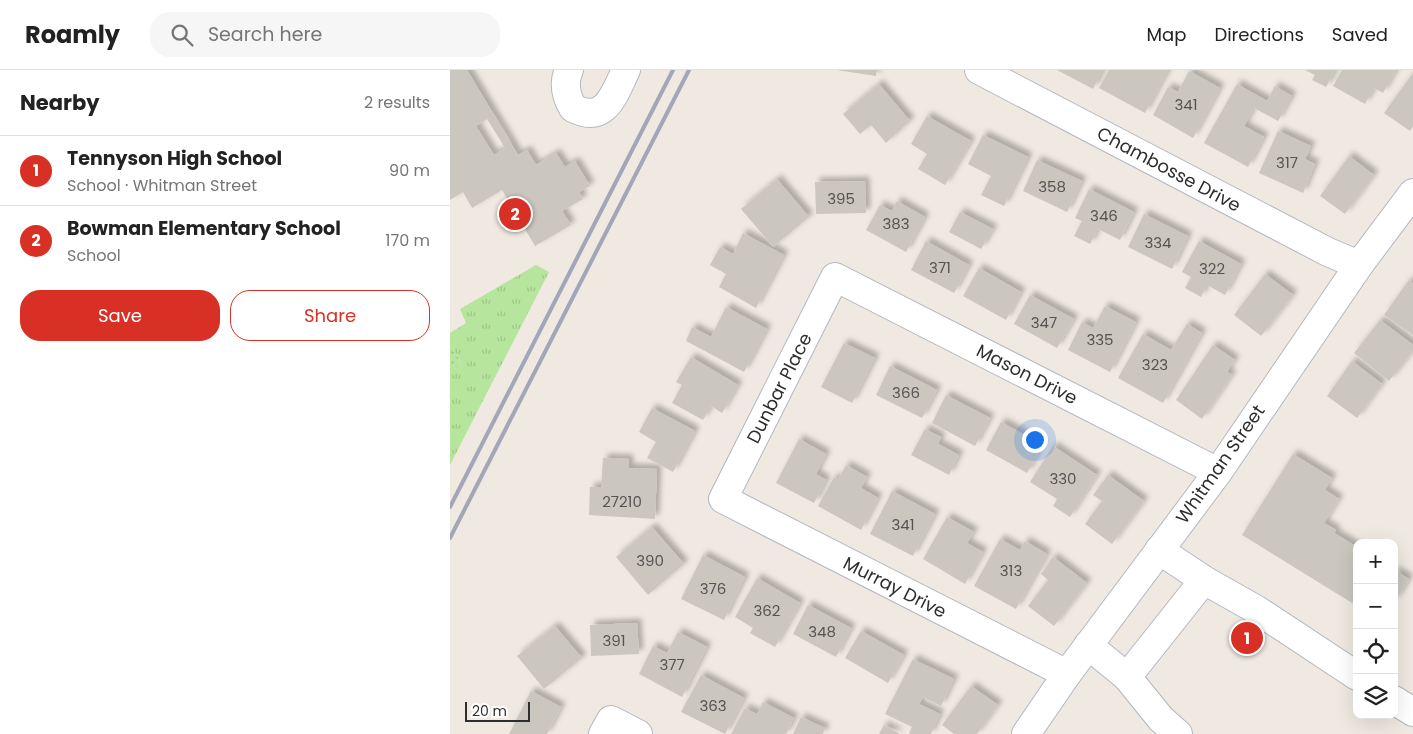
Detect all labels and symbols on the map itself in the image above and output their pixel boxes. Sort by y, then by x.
house number: 341 [1174,94,1198,115]
street label: Chambosse Drive [1093,120,1245,218]
house number: 317 [1276,152,1298,173]
house number: 358 [1038,176,1066,197]
house number: 395 [827,188,855,209]
pin: 2 [499,195,531,233]
house number: 346 [1090,205,1118,226]
house number: 383 [882,213,910,234]
house number: 334 [1144,232,1172,253]
house number: 371 [929,257,951,278]
house number: 322 [1199,258,1225,279]
house number: 347 [1031,312,1057,333]
street label: Dunbar Place [740,329,818,447]
house number: 335 [1086,329,1114,350]
street label: Mason Drive [972,338,1082,410]
house number: 323 [1142,354,1168,375]
house number: 366 [892,382,920,403]
street label: Whitman Street [1170,400,1270,528]
your location [1022,427,1048,453]
house number: 330 [1049,468,1077,489]
house number: 27210 [602,491,642,512]
house number: 341 [891,514,915,535]
house number: 390 [636,550,664,571]
street label: Murray Drive [839,550,951,624]
house number: 313 [1000,560,1022,581]
house number: 376 [700,578,726,599]
house number: 362 [754,600,781,621]
pin: 1 [1231,619,1263,657]
house number: 348 [808,621,836,642]
house number: 391 [602,630,626,651]
house number: 377 [659,654,685,675]
house number: 363 [699,695,727,716]
scale bar [465,699,530,722]

